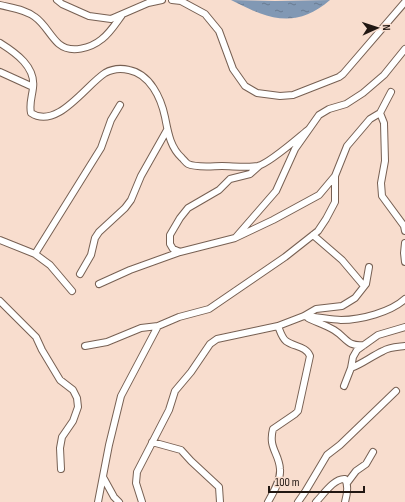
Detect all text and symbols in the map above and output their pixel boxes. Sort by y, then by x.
north arrow [357,8,397,48]
text: N [380,24,393,31]
scale bar [269,468,364,494]
text: 100 m [275,475,300,490]

